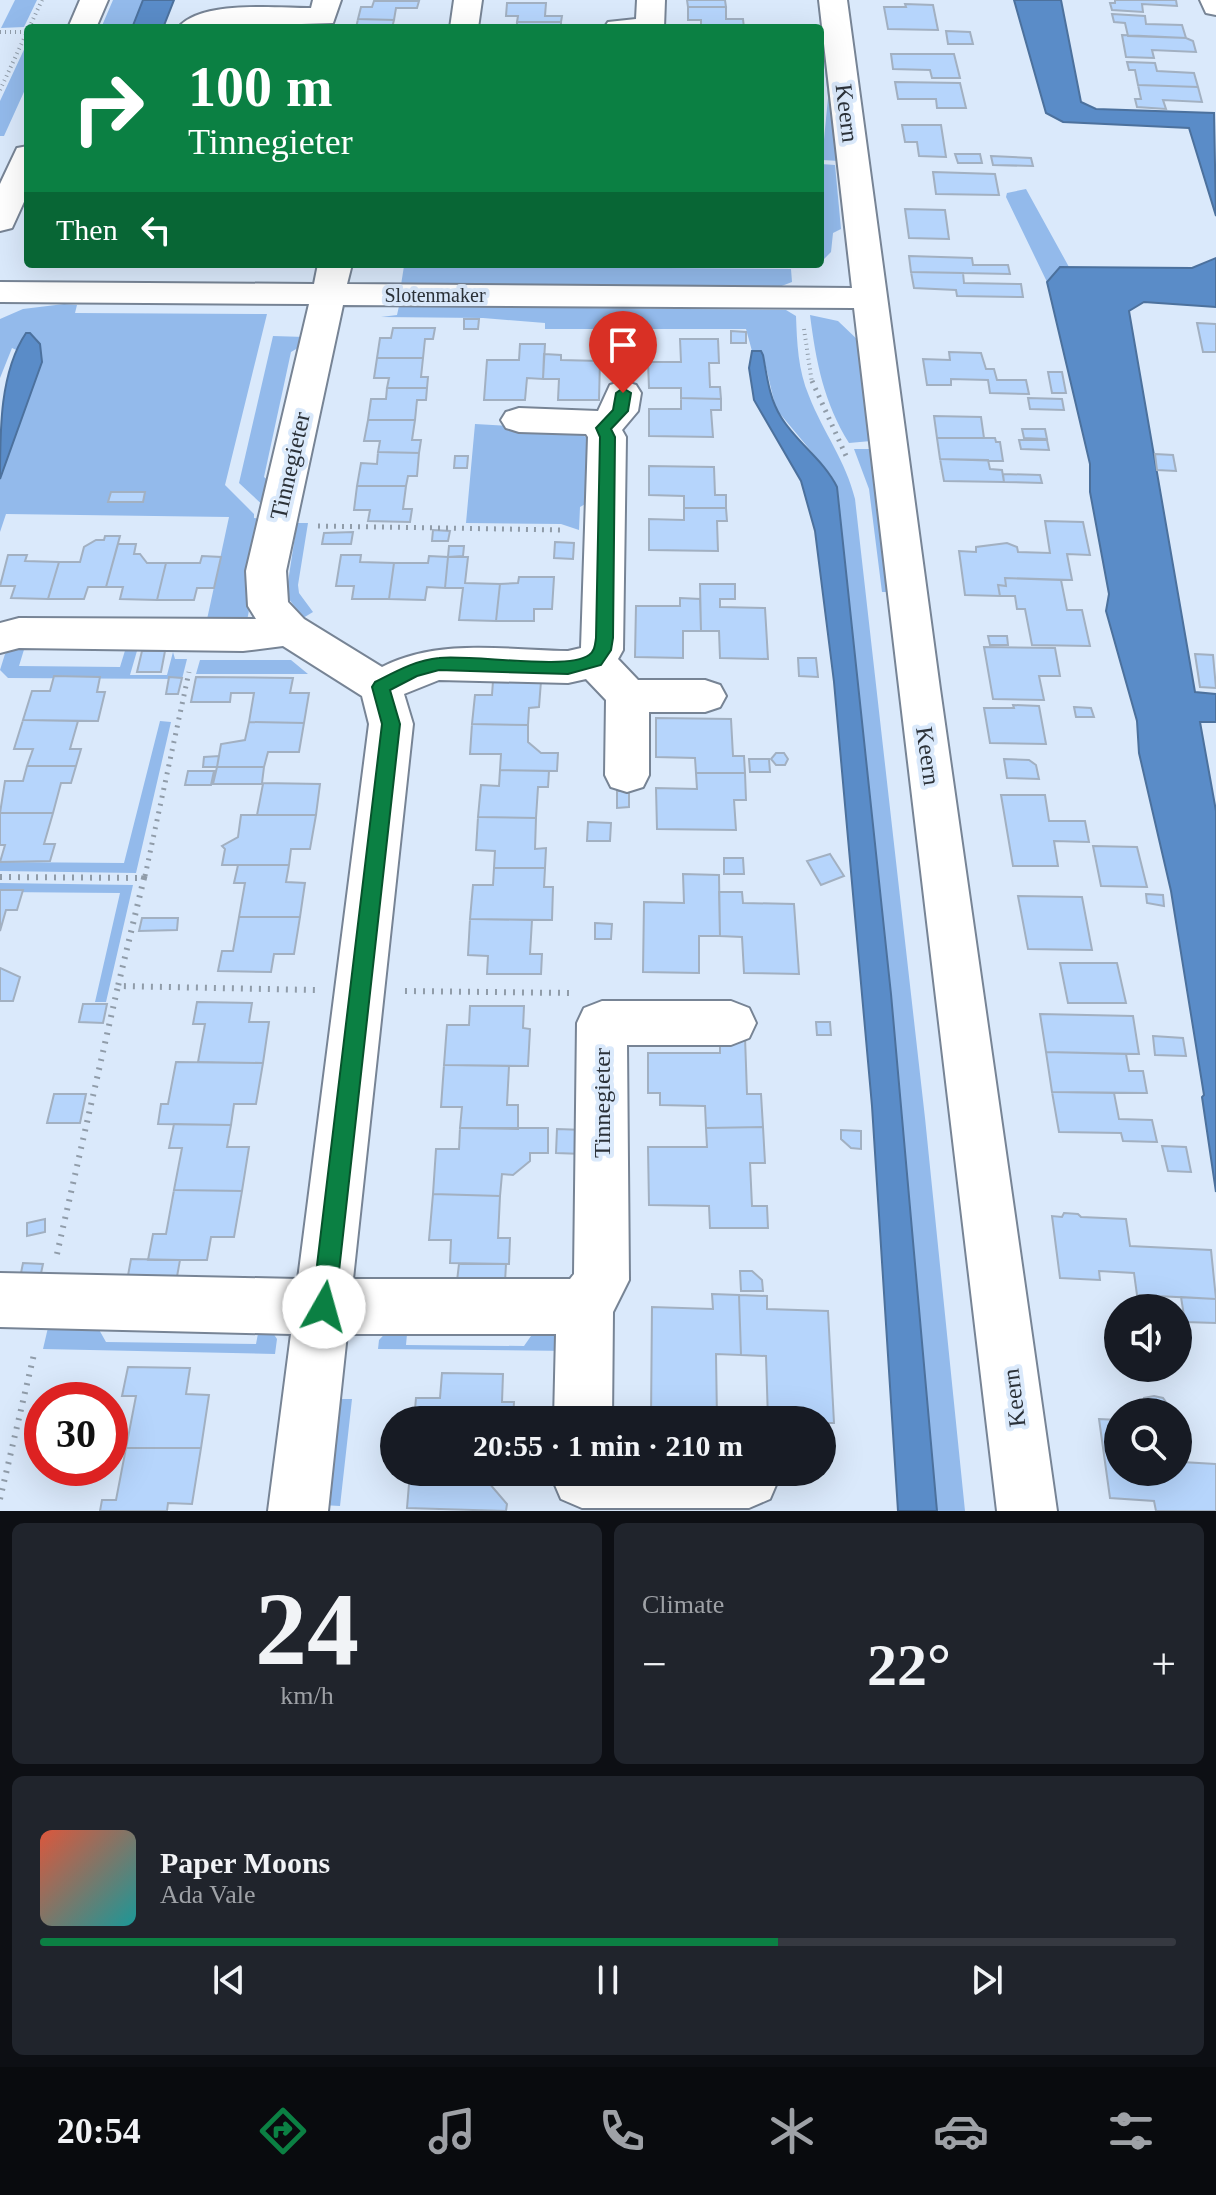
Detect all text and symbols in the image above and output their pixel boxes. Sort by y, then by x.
icon: right [56,56,160,160]
text: 100 m [188,56,333,118]
street label: Keern [831,82,863,144]
text: Tinnegieter [188,122,353,162]
icon: left [134,208,178,252]
text: Then [56,213,118,246]
street label: Slotenmaker [384,284,486,306]
pin [589,311,657,393]
icon: arrive [601,323,645,367]
street label: Tinnegieter [265,410,315,522]
street label: Keern [911,725,945,787]
street label: Tinnegieter [589,1048,615,1158]
position arrow [282,1265,366,1349]
map controls [1104,1294,1192,1486]
button: sound [1104,1294,1192,1382]
street label: Keern [998,1367,1030,1429]
speed limit sign: 30 [24,1382,128,1486]
button: search [1104,1398,1192,1486]
text: 20:55 · 1 min · 210 m [473,1429,743,1462]
text: 24 [255,1571,359,1686]
text: Climate [642,1590,724,1619]
text: 22° [867,1632,951,1698]
text: − [642,1640,667,1689]
text: + [1151,1640,1176,1689]
text: km/h [280,1681,334,1710]
text: Paper Moons [160,1846,330,1879]
text: Ada Vale [160,1880,256,1909]
icon: previous [207,1958,251,2002]
icon: pause [586,1958,630,2002]
icon: next [965,1958,1009,2002]
icon: directions [255,2103,311,2159]
icon: music [424,2103,480,2159]
icon: phone [594,2103,650,2159]
icon: climate [764,2103,820,2159]
icon: car [933,2103,989,2159]
icon: filters [1103,2103,1159,2159]
text: 20:54 [57,2111,141,2151]

